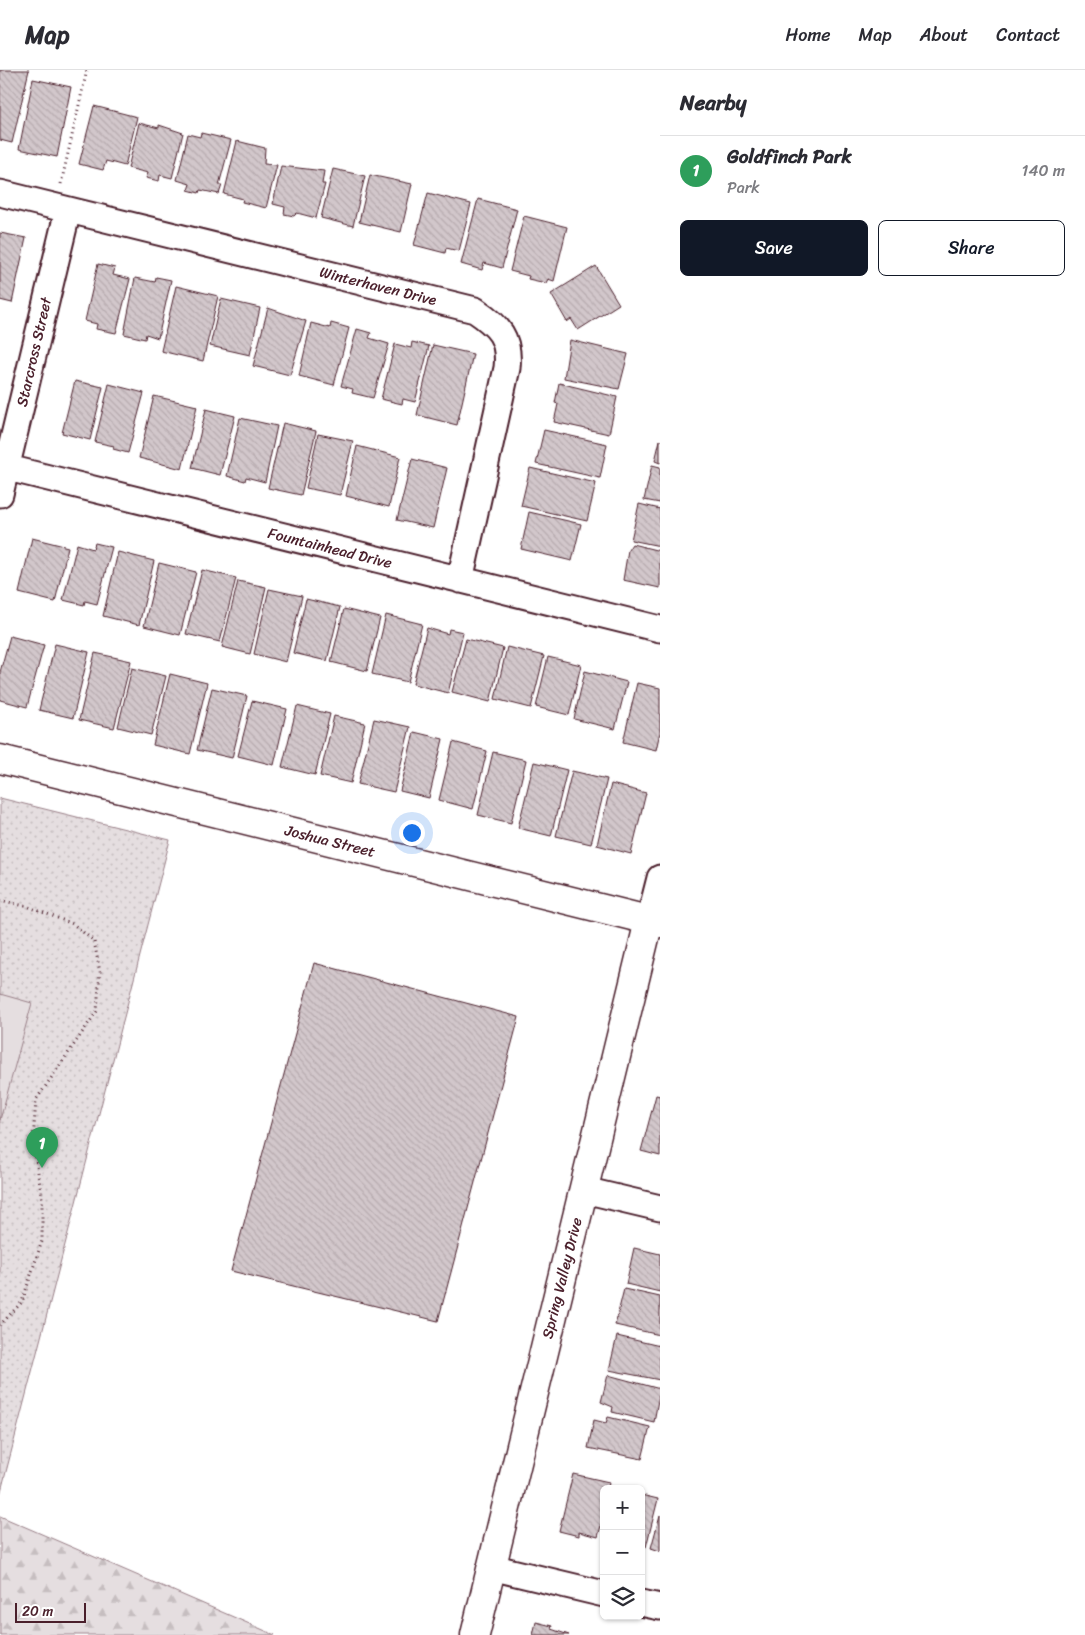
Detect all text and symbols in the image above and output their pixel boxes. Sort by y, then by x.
text: Map [25,14,69,56]
text: Home [786,19,831,51]
text: Map [859,19,892,51]
text: About [920,19,968,51]
text: Contact [996,19,1060,51]
text: Nearby [680,84,746,122]
text: Goldfinch Park [727,140,852,173]
text: 1 [693,156,699,185]
text: 140 m [1022,156,1065,185]
text: Park [727,173,760,202]
button: Save [680,220,868,276]
button: Share [878,220,1065,276]
street label: Winterhaven Drive [317,259,439,313]
street label: Starcross Street [9,294,59,409]
street label: Fountainhead Drive [265,520,395,576]
street label: Joshua Street [281,817,378,865]
your location [399,820,425,846]
pin: 1 [26,1127,58,1168]
street label: Spring Valley Drive [534,1214,590,1341]
map controls [600,1485,645,1620]
button: + [600,1485,645,1530]
button: − [600,1530,645,1575]
button: layers [600,1575,645,1620]
text: 20 m [22,1599,53,1624]
scale bar [15,1600,86,1623]

